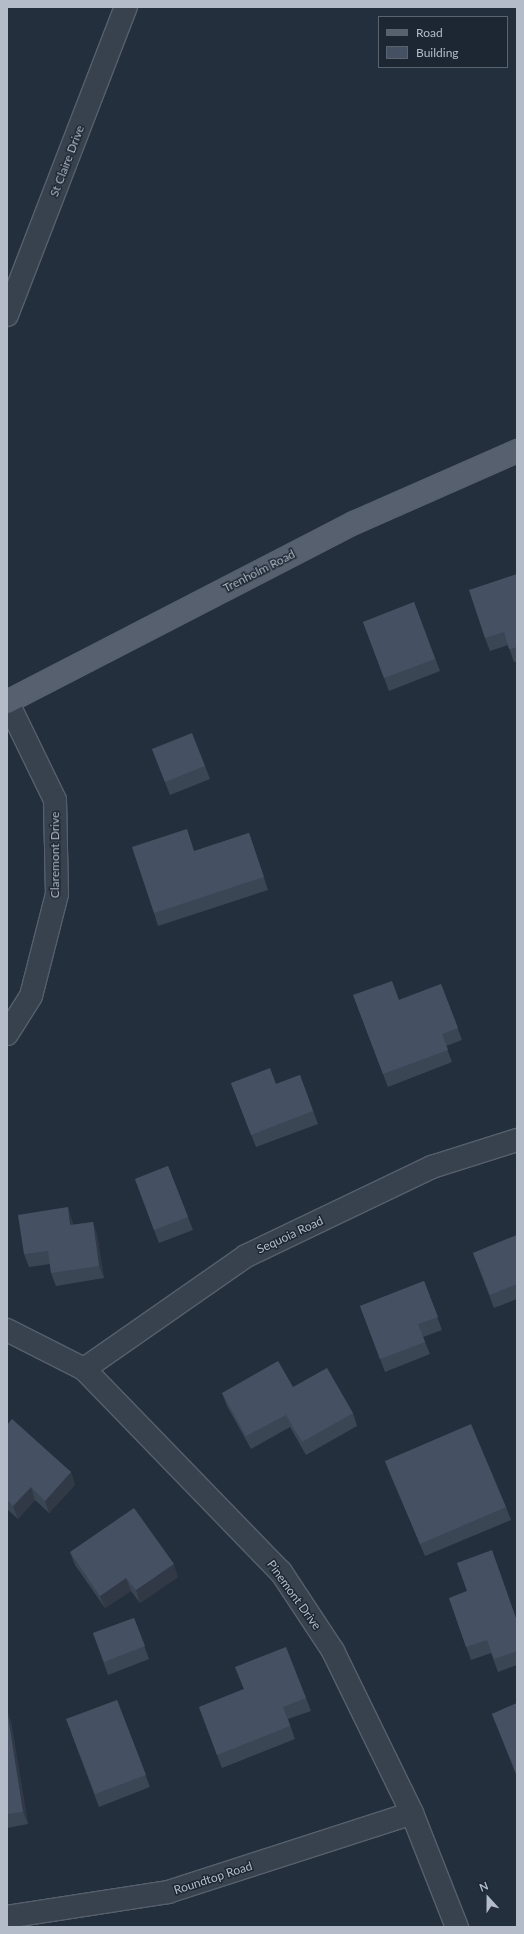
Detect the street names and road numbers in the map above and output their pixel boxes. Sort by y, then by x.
street label: St Claire Drive [47,123,87,199]
street label: Trenholm Road [221,547,297,595]
street label: Claremont Drive [48,812,62,898]
street label: Sequoia Road [255,1213,325,1257]
street label: Pinemont Drive [264,1557,324,1633]
street label: Roundtop Road [172,1859,254,1897]

